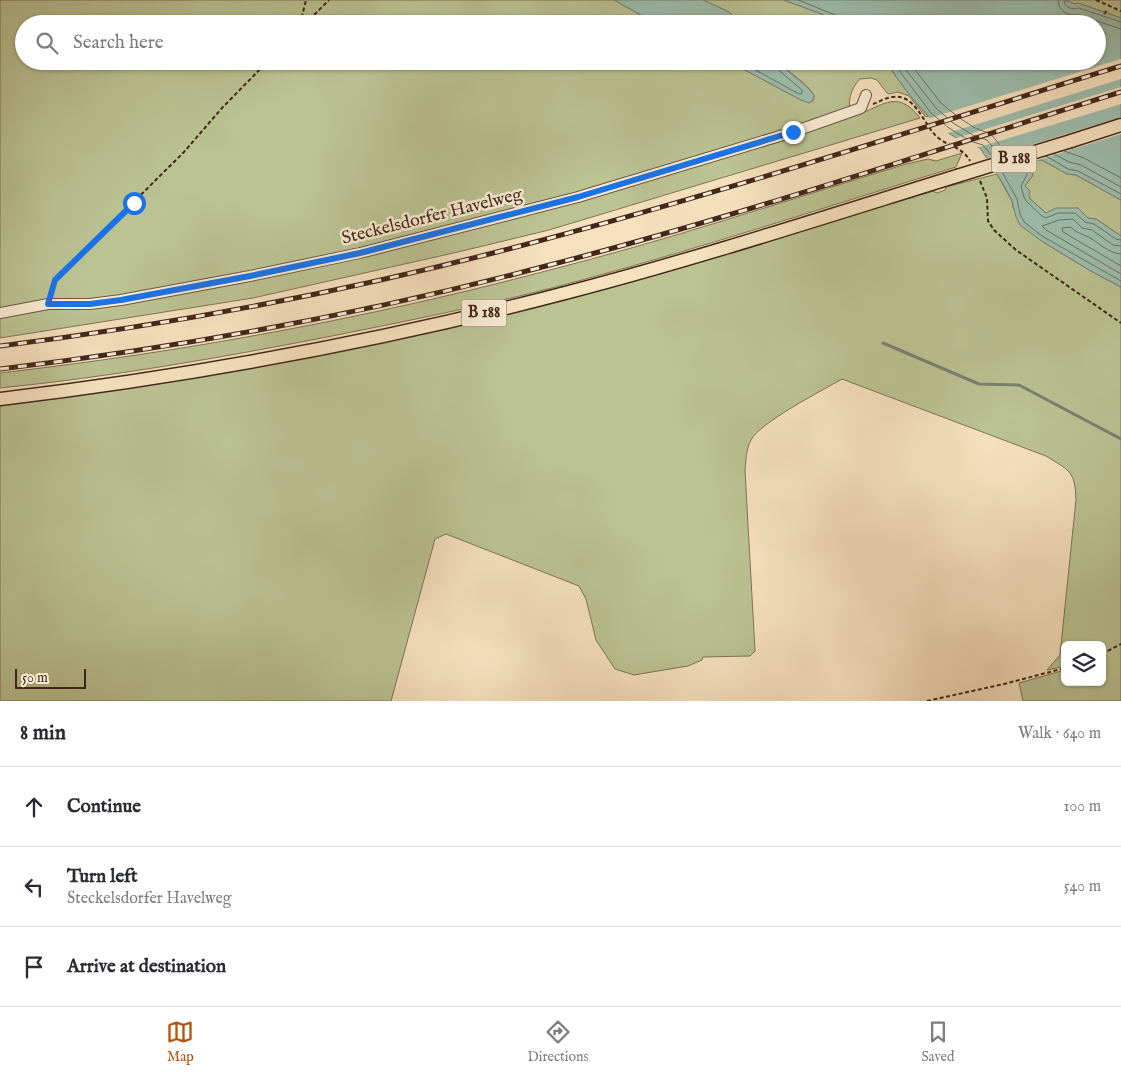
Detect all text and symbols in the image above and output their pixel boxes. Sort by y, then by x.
search box [15,15,1106,70]
icon: search [33,29,61,57]
text: Search here [73,31,164,55]
route end [782,121,805,144]
road number: B 188 [992,146,1036,172]
street label: Steckelsdorfer Havelweg [339,183,525,251]
route start [123,192,146,215]
road number: B 188 [462,300,506,326]
map controls [1061,641,1106,686]
button: layers [1061,641,1106,686]
scale bar [15,666,86,689]
text: 50 m [22,669,48,687]
text: 8 min [20,720,66,747]
text: Walk · 640 m [1018,724,1101,744]
icon: ahead [20,793,48,821]
text: Continue [67,795,141,819]
text: 100 m [1064,797,1101,817]
text: Turn left [67,865,138,889]
icon: left [20,873,48,901]
text: 540 m [1064,877,1101,897]
text: Steckelsdorfer Havelweg [67,889,232,909]
icon: arrive [20,953,48,981]
text: Arrive at destination [67,955,226,979]
tab: Map [166,1018,194,1066]
tab: Directions [527,1018,588,1066]
tab: Saved [921,1018,954,1066]

